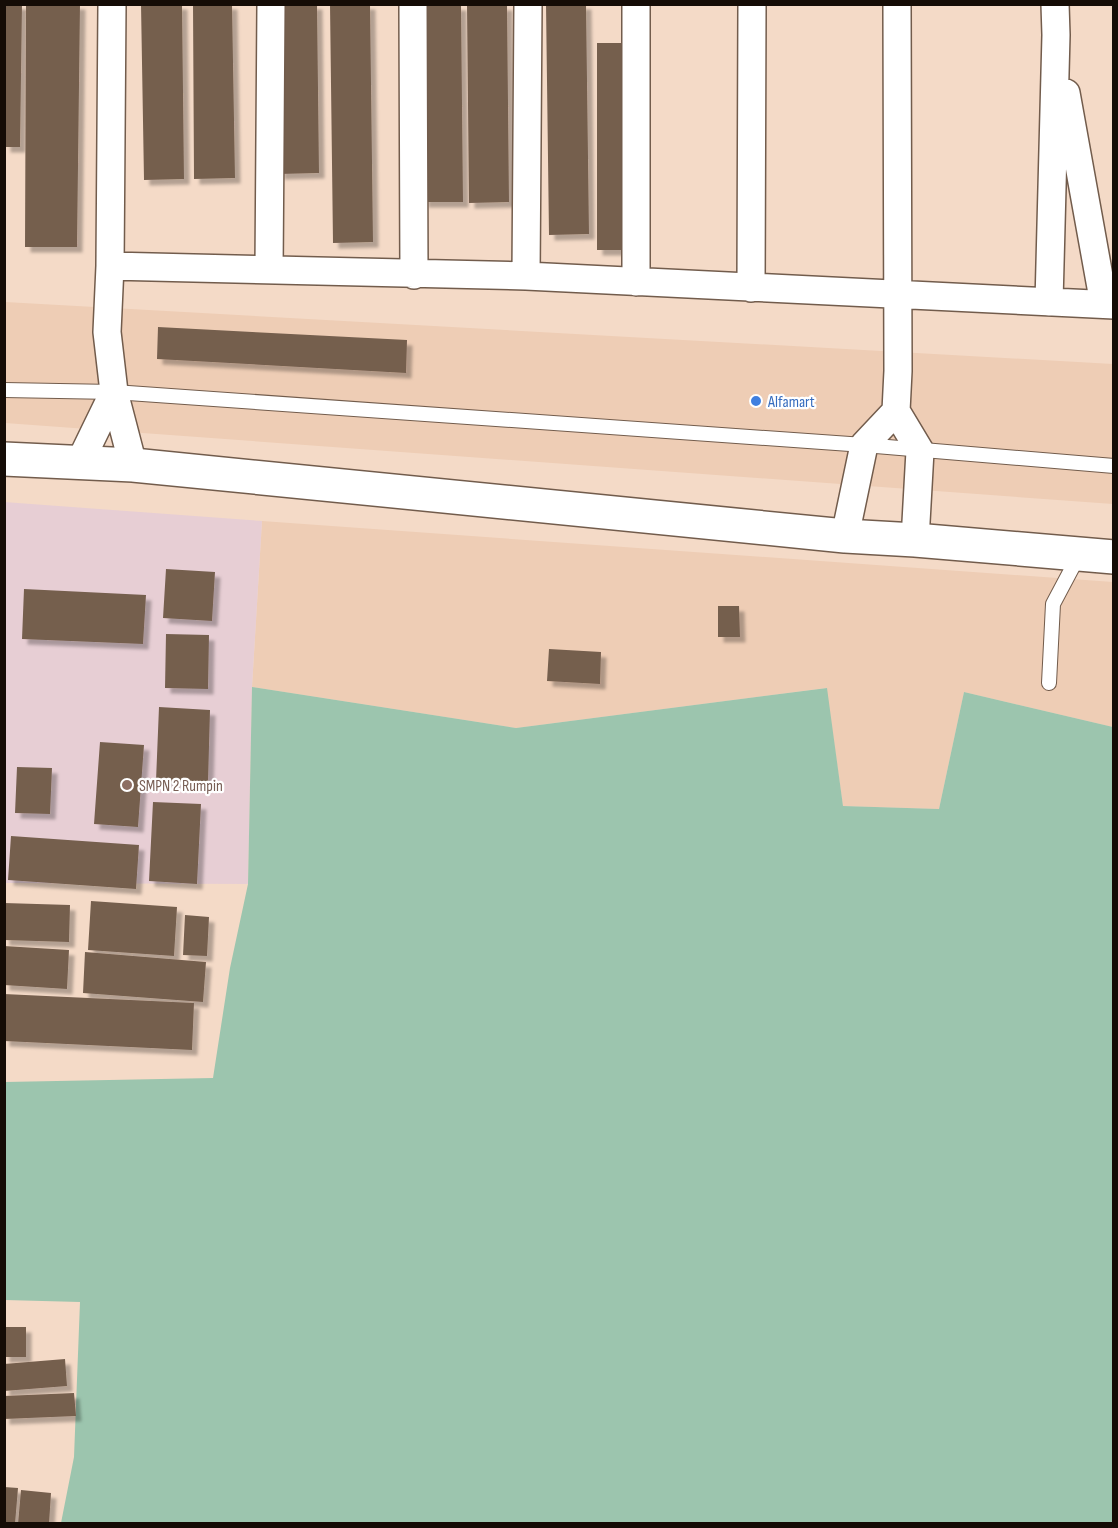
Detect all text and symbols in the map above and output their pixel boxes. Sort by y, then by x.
place label: Alfamart [767,393,815,412]
marker: Alfamart [749,394,763,408]
place label: SMPN 2 Rumpin [139,777,223,796]
marker: SMPN 2 Rumpin [120,778,134,792]

